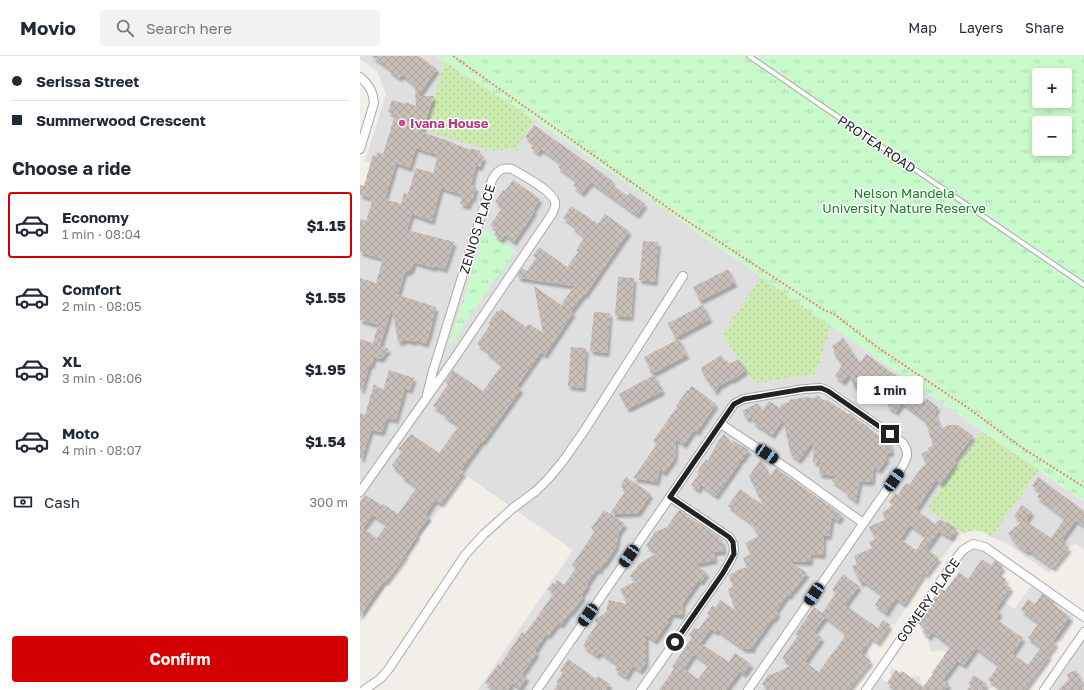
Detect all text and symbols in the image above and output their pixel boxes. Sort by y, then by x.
search box [100,10,380,46]
text: Movio [20,16,76,39]
icon: search [114,17,136,39]
text: Search here [146,19,232,37]
text: Map [908,19,937,36]
text: Layers [959,19,1003,36]
text: Share [1025,19,1064,36]
map controls [1032,68,1072,156]
button: + [1032,68,1072,108]
text: Serissa Street [36,72,139,90]
text: Summerwood Crescent [36,111,206,129]
street label: PROTEA ROAD [835,112,919,176]
place label: Ivana House [410,115,489,131]
button: − [1032,116,1072,156]
marker: Ivana House [397,118,407,128]
text: Choose a ride [12,157,131,179]
street label: ZENIOS PLACE [456,182,498,276]
park label: Nelson Mandela University Nature Reserve [822,185,986,216]
icon: car [14,207,50,243]
text: Economy [62,208,129,226]
text: $1.15 [307,216,346,234]
text: 1 min · 08:04 [62,226,141,242]
icon: car [14,279,50,315]
text: Comfort [62,280,121,298]
text: $1.55 [305,288,346,306]
text: 2 min · 08:05 [62,298,142,314]
icon: car [14,351,50,387]
text: XL [62,352,81,370]
text: $1.95 [305,360,346,378]
text: 3 min · 08:06 [62,370,142,386]
callout: 1 min [857,376,923,404]
text: 1 min [874,382,906,398]
icon: car [14,423,50,459]
text: Moto [62,424,99,442]
route end [881,425,899,443]
text: $1.54 [305,432,346,450]
text: 4 min · 08:07 [62,442,141,458]
car [754,442,780,466]
car [882,467,906,493]
icon: cash [12,491,34,513]
text: Cash [44,493,80,511]
text: 300 m [310,494,348,510]
car [617,543,641,569]
street label: GOMERY PLACE [893,555,963,645]
car [802,581,826,607]
car [576,602,600,628]
route start [666,633,684,651]
button: Confirm [12,636,348,682]

